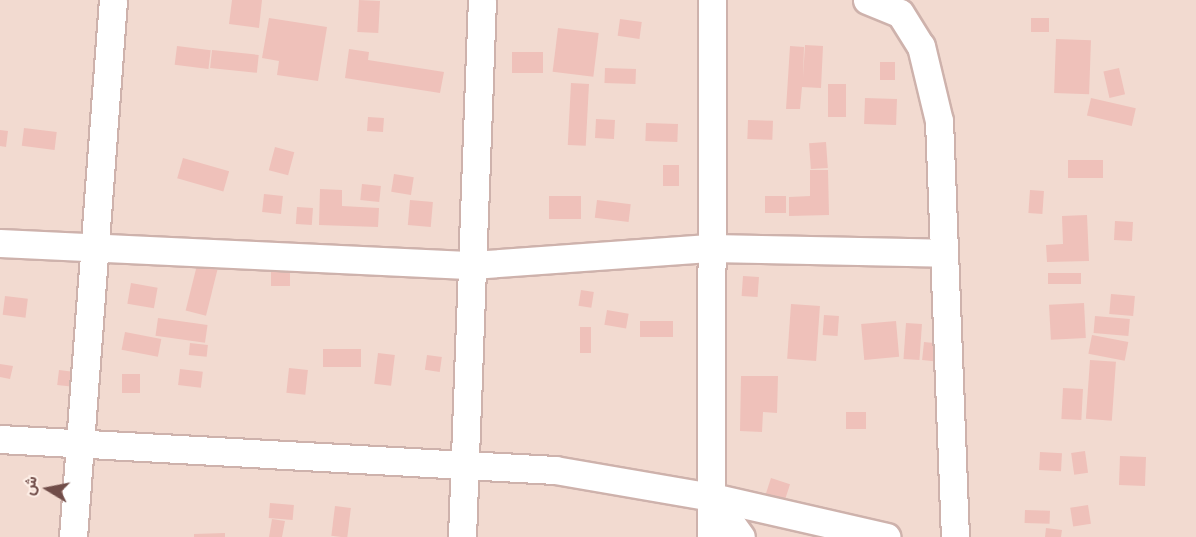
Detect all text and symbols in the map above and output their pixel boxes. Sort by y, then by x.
north arrow [18,459,78,519]
text: ش [18,475,42,497]

